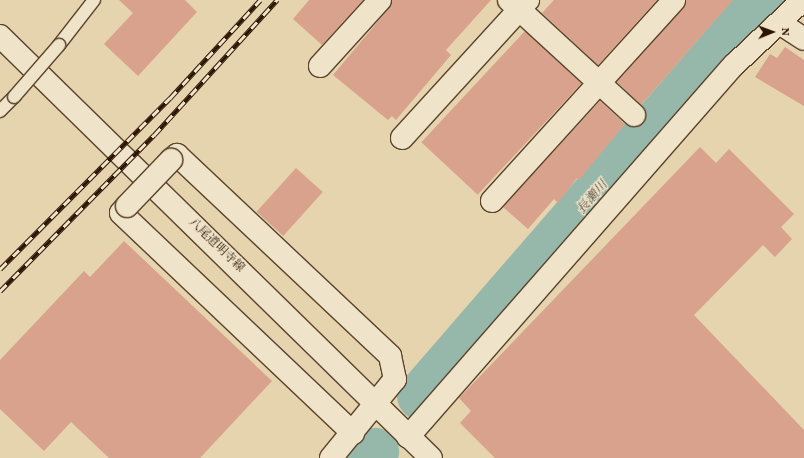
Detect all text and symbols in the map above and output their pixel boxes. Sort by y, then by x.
north arrow [752,12,792,52]
text: N [777,28,792,36]
water label: 長瀬川 [574,178,612,218]
street label: 八尾道明寺線 [185,216,247,276]

